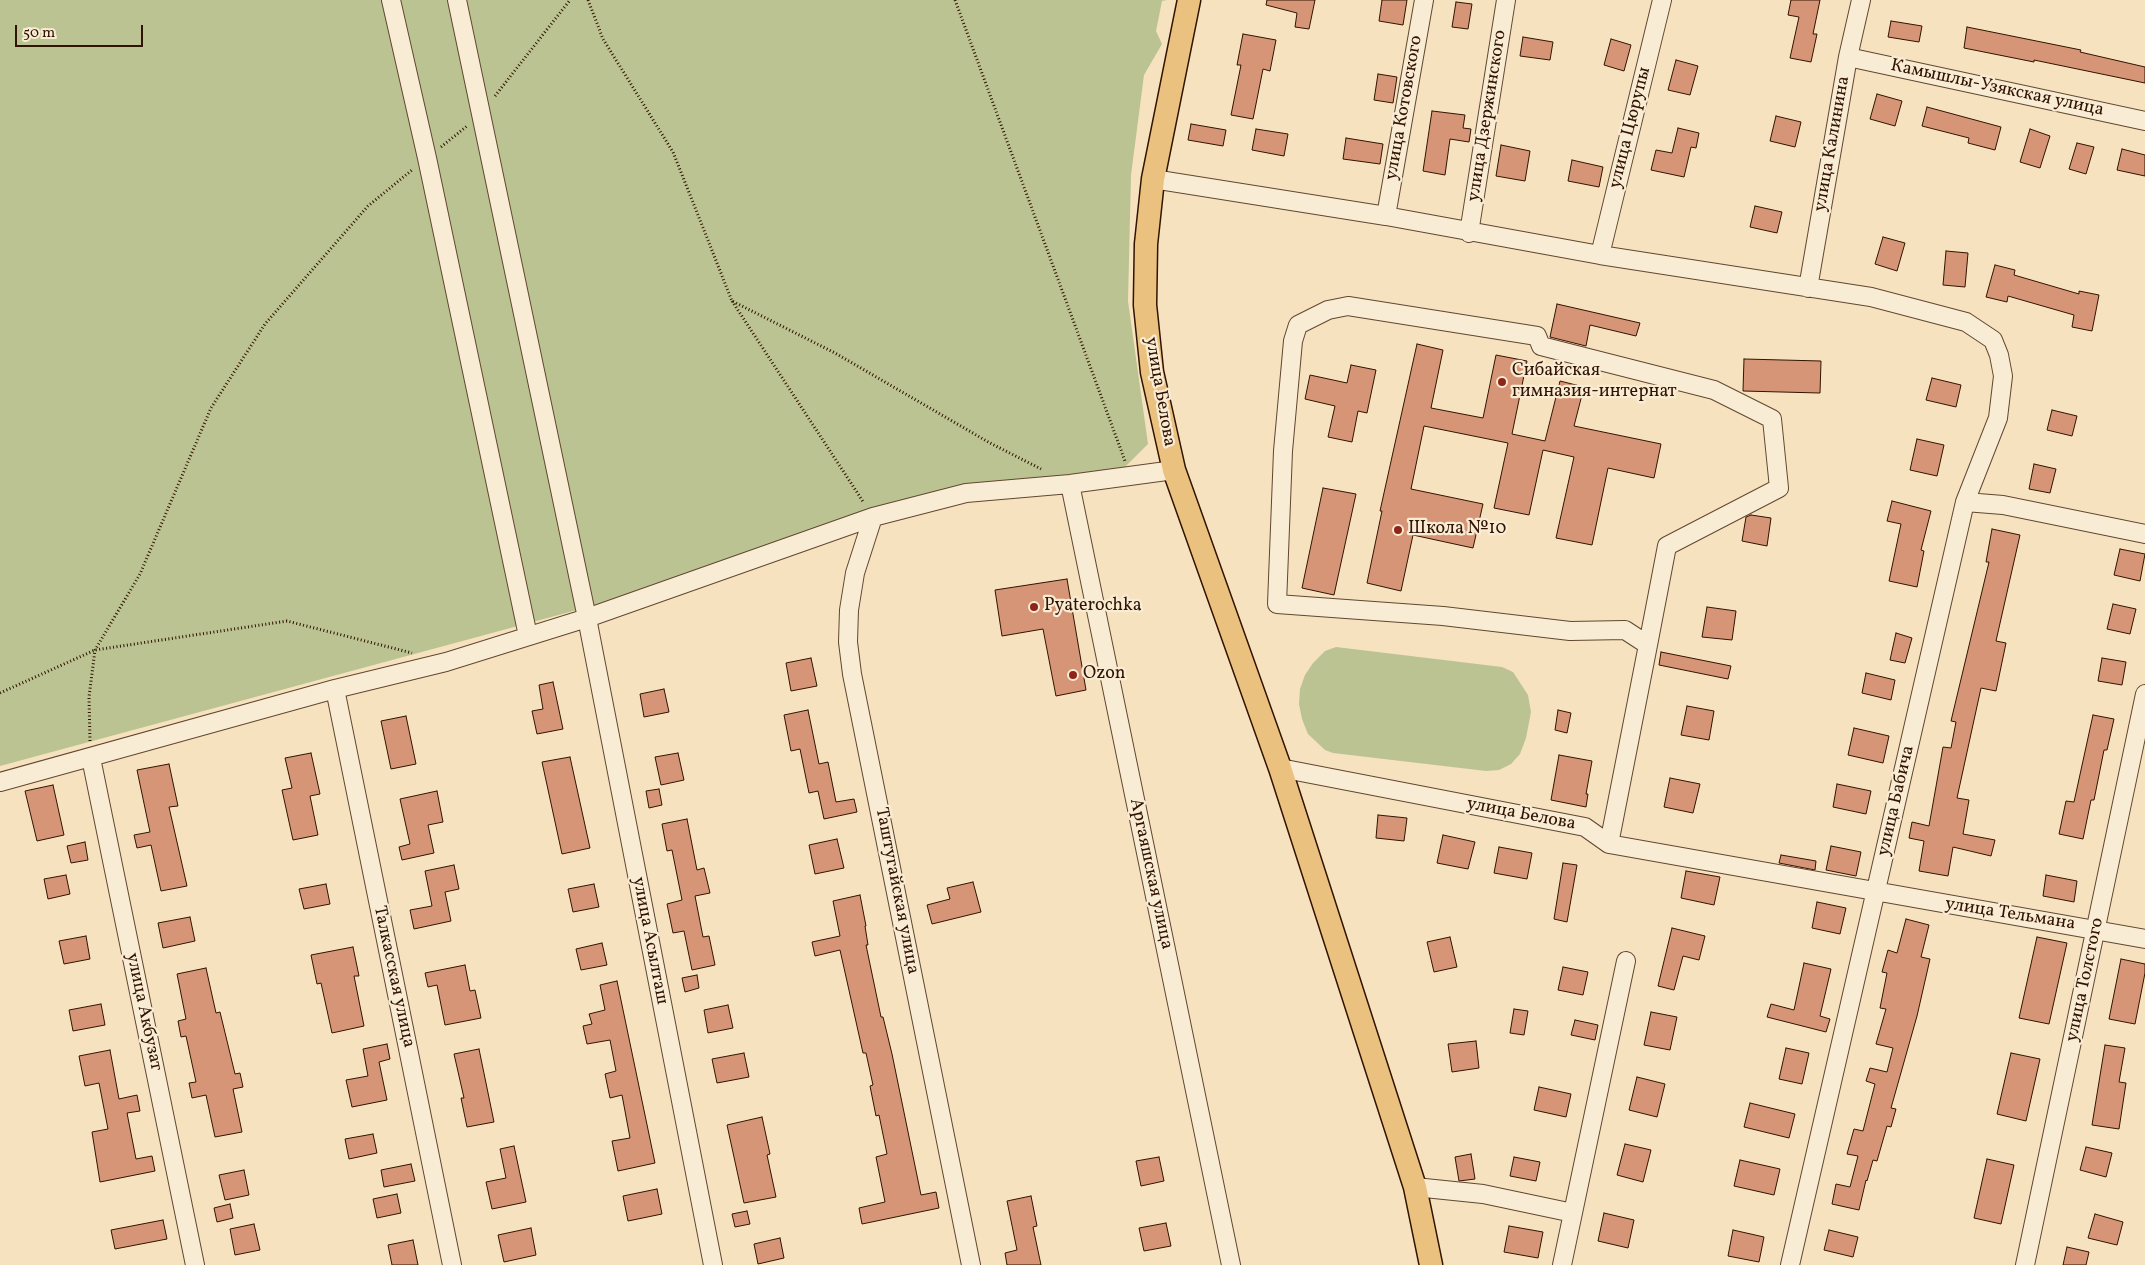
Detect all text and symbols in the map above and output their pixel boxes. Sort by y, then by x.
scale bar [18,15,145,47]
text: 50 m [23,23,55,44]
street label: улица Дзержинского [1464,29,1512,203]
street label: улица Котовского [1382,34,1428,182]
street label: Камышлы-Узякская улица [1888,56,2106,122]
street label: улица Цюрупы [1605,65,1657,191]
street label: улица Калинина [1810,74,1856,214]
street label: улица Белова [1139,336,1179,448]
place label: Сибайская гимназия-интернат [1512,361,1677,404]
marker: Сибайская гимназия-интернат [1496,376,1508,388]
place label: Школа №10 [1408,519,1506,541]
marker: Школа №10 [1392,524,1404,536]
place label: Pyaterochka [1044,596,1142,618]
marker: Pyaterochka [1028,601,1040,613]
place label: Ozon [1083,664,1125,686]
marker: Ozon [1067,669,1079,681]
street label: улица Бабича [1874,744,1920,858]
street label: улица Белова [1465,794,1577,836]
street label: Аргаяшская улица [1123,797,1177,951]
street label: Таштугайская улица [869,806,923,976]
street label: улица Асылташ [626,875,672,1007]
street label: улица Тельмана [1943,894,2077,936]
street label: Талкасская улица [367,904,419,1050]
street label: улица Толстого [2062,916,2110,1044]
street label: улица Акбузат [120,951,166,1073]

